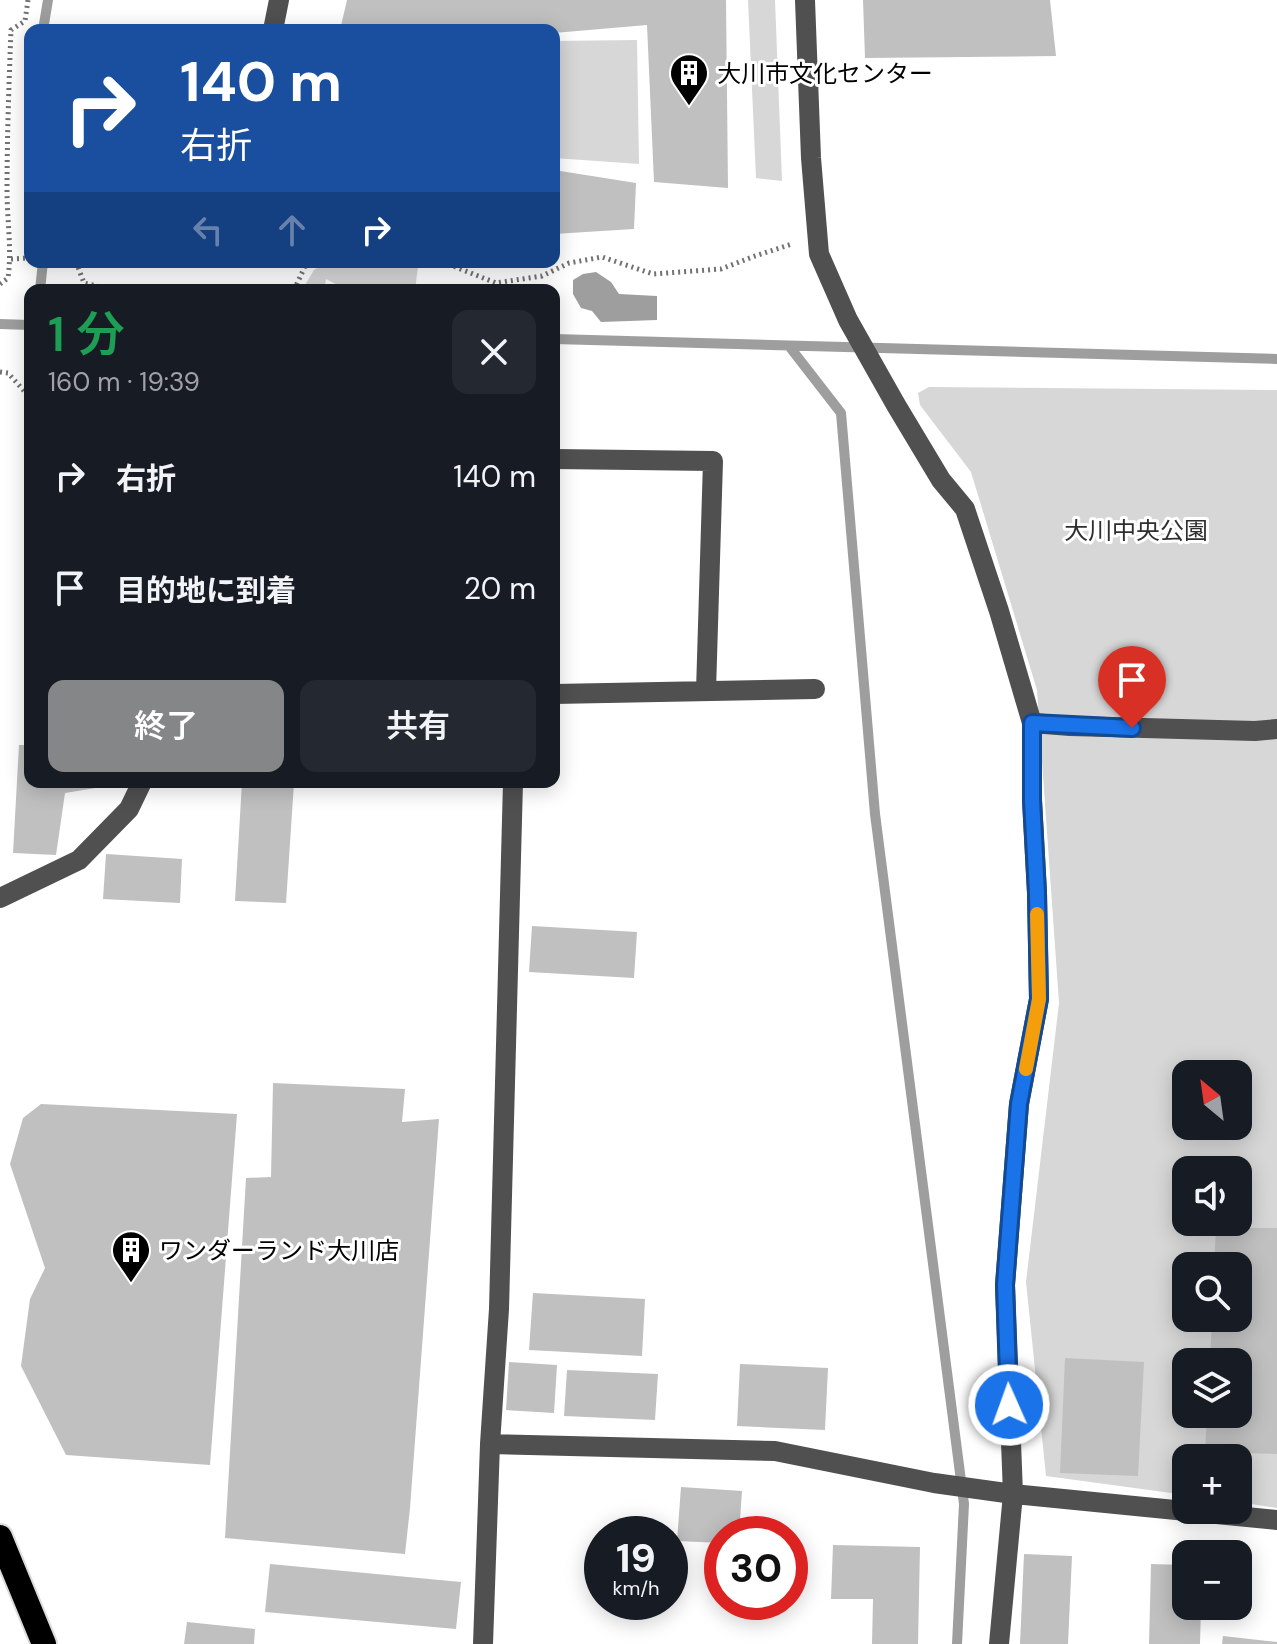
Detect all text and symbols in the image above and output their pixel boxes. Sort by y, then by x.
text: 140 m [180,45,342,118]
building icon: 大川市文化センター [668,52,710,107]
icon: right [48,56,152,160]
place label: 大川市文化センター [717,58,933,89]
text: 右折 [180,122,252,169]
icon: left [186,208,230,252]
icon: ahead [270,208,314,252]
icon: right [354,208,398,252]
text: 1 分 [48,303,124,366]
button: close [452,310,536,394]
text: 160 m · 19:39 [48,365,200,399]
icon: right [48,454,92,498]
text: 140 m [453,457,536,496]
text: 右折 [116,459,176,498]
park label: 大川中央公園 [1064,515,1208,546]
icon: arrive [48,566,92,610]
text: 20 m [464,569,536,608]
text: 目的地に到着 [116,571,296,610]
pin [1098,646,1166,728]
icon: arrive [1110,658,1154,702]
button: 終了 [48,680,284,772]
button: 共有 [300,680,536,772]
north arrow [1172,1060,1252,1140]
map controls [1172,1060,1252,1620]
button: sound [1172,1156,1252,1236]
building icon: ワンダーランド大川店 [110,1229,152,1284]
place label: ワンダーランド大川店 [159,1235,399,1266]
button: search [1172,1252,1252,1332]
button: layers [1172,1348,1252,1428]
position arrow [967,1363,1051,1447]
button: + [1172,1444,1252,1524]
speed limit sign: 30 [704,1516,808,1620]
text: 19 [616,1532,656,1584]
button: − [1172,1540,1252,1620]
text: km/h [612,1575,660,1601]

